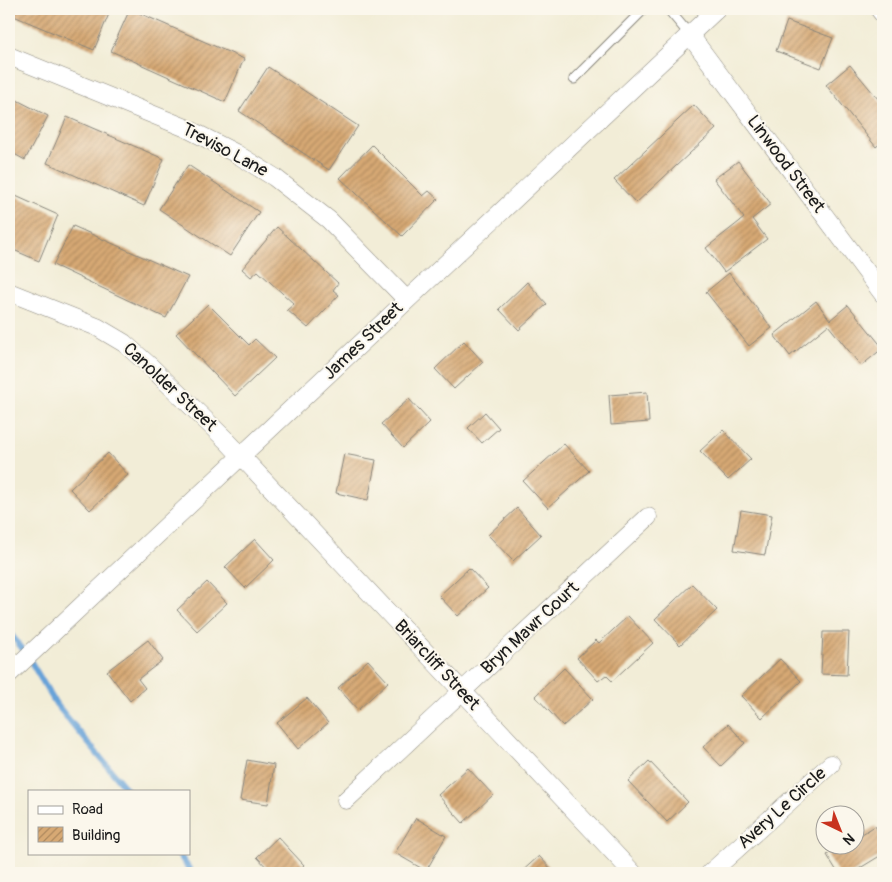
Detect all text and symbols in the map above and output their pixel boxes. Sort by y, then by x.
street label: Linwood Street [742,111,831,218]
street label: Treviso Lane [178,118,272,182]
street label: James Street [318,297,408,385]
street label: Canolder Street [118,338,222,437]
street label: Bryn Mawr Court [476,576,584,679]
street label: Briarcliff Street [389,615,485,716]
street label: Avery Le Circle [733,762,831,854]
legend [28,790,190,854]
text: Road [72,800,103,819]
north arrow [814,804,864,854]
text: Building [72,826,120,845]
text: N [839,830,858,849]

